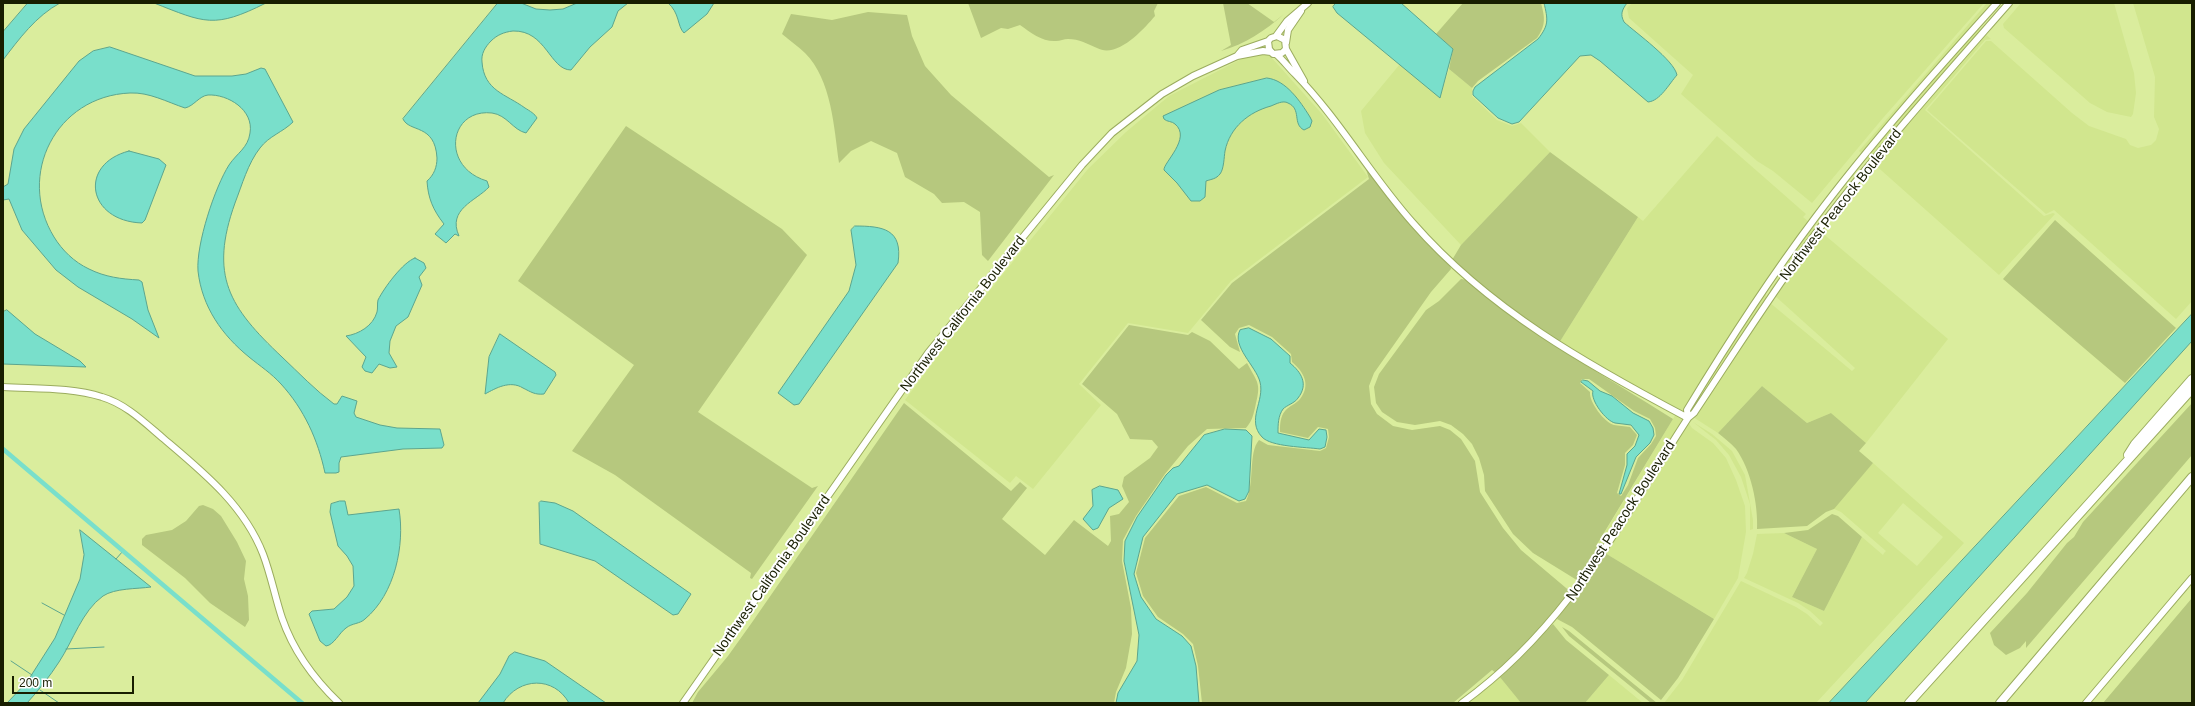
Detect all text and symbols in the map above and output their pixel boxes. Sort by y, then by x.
street label: Northwest Peacock Boulevard [1777,126,1905,284]
street label: Northwest California Boulevard [897,233,1029,395]
street label: Northwest Peacock Boulevard [1563,438,1679,604]
street label: Northwest California Boulevard [710,492,834,660]
scale bar [14,668,136,694]
text: 200 m [19,676,52,690]

